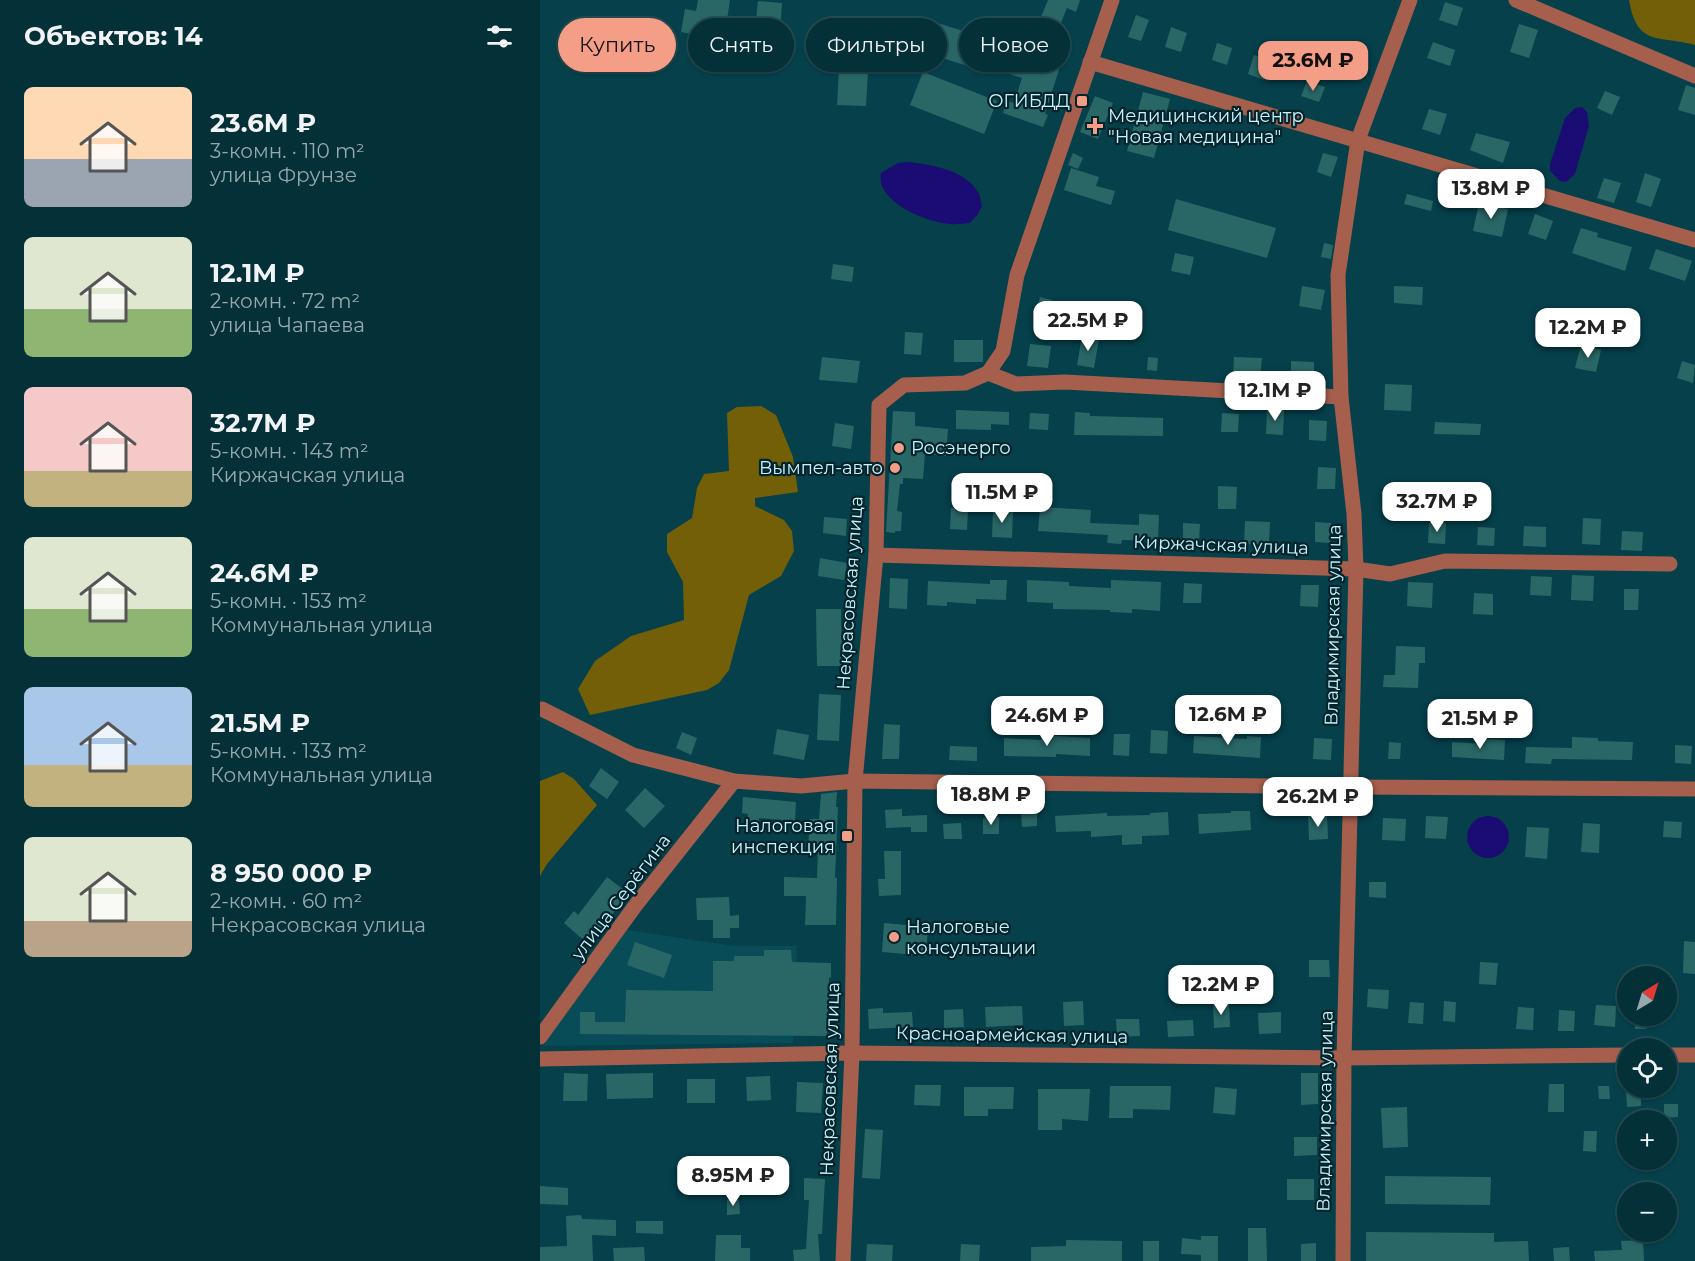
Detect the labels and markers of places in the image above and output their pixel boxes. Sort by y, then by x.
pin: 23.6M ₽ [1258,41,1368,92]
place label: ОГИБДД [988,90,1070,112]
marker: ОГИБДД [1075,94,1089,108]
place label: Медицинский центр "Новая медицина" [1108,105,1304,148]
marker: Медицинский центр "Новая медицина" [1086,117,1104,135]
pin: 13.8M ₽ [1436,169,1546,220]
pin: 22.5M ₽ [1033,301,1143,352]
pin: 12.2M ₽ [1533,308,1643,359]
pin: 12.1M ₽ [1220,371,1330,422]
place label: Росэнерго [911,437,1011,459]
marker: Росэнерго [892,441,906,455]
place label: Вымпел-авто [759,457,883,479]
marker: Вымпел-авто [888,461,902,475]
pin: 11.5M ₽ [947,473,1057,524]
pin: 32.7M ₽ [1382,482,1492,533]
pin: 12.6M ₽ [1173,695,1283,746]
pin: 24.6M ₽ [992,696,1102,747]
pin: 21.5M ₽ [1425,699,1535,750]
pin: 18.8M ₽ [936,775,1046,826]
pin: 26.2M ₽ [1263,777,1373,828]
place label: Налоговая инспекция [731,815,835,858]
marker: Налоговая инспекция [840,829,854,843]
place label: Налоговые консультации [906,916,1036,959]
marker: Налоговые консультации [887,930,901,944]
pin: 12.2M ₽ [1166,965,1276,1016]
pin: 8.95M ₽ [678,1156,788,1207]

